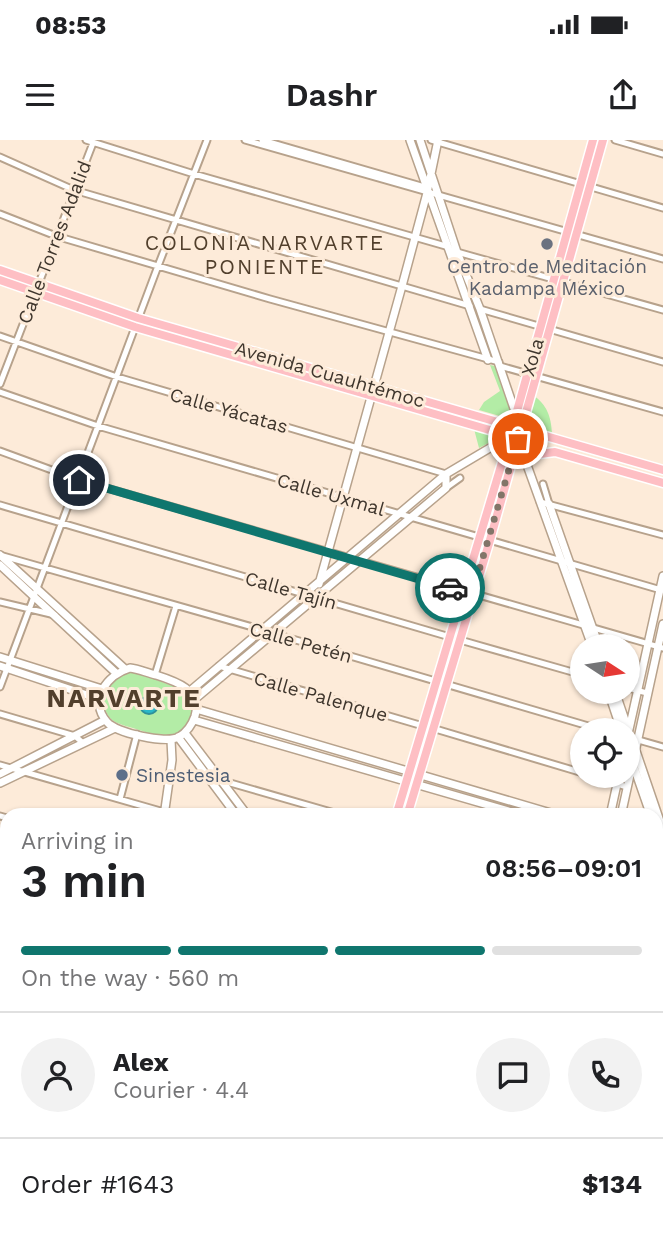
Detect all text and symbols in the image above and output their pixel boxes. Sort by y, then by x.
text: 08:53 [35,10,106,40]
icon: menu [21,76,59,114]
text: Dashr [286,76,377,114]
icon: share [604,76,642,114]
street label: Calle Torres Adalid [13,157,96,327]
district label: COLONIA NARVARTE PONIENTE [145,230,385,279]
marker: Centro de Meditación Kadampa México [539,236,555,252]
place label: Centro de Meditación Kadampa México [447,255,647,300]
street label: Xola [516,335,549,379]
street label: Avenida Cuauhtémoc [232,336,427,413]
street label: Calle Yácatas [167,383,291,438]
pin [488,409,548,469]
icon: bag [499,420,537,458]
pin [49,450,109,510]
icon: home [60,461,98,499]
street label: Calle Uxmal [274,468,388,521]
courier [415,553,485,623]
street label: Calle Tajín [242,566,339,615]
icon: car [431,569,469,607]
street label: Calle Petén [247,617,355,668]
north arrow [570,634,640,704]
map controls [570,634,640,788]
street label: Calle Palenque [251,666,391,727]
district label: NARVARTE [46,683,202,713]
button: locate [570,718,640,788]
place label: Sinestesia [136,764,231,787]
marker: Sinestesia [114,767,130,783]
text: Arriving in [21,828,134,855]
text: 08:56–09:01 [485,853,642,883]
text: 3 min [21,854,147,908]
text: On the way · 560 m [21,965,239,992]
button: person [21,1038,95,1112]
button: chat [476,1038,550,1112]
button: phone [568,1038,642,1112]
text: Alex [113,1047,169,1077]
text: Courier · 4.4 [113,1077,249,1104]
text: Order #1643 [21,1169,174,1199]
text: $134 [582,1169,642,1199]

